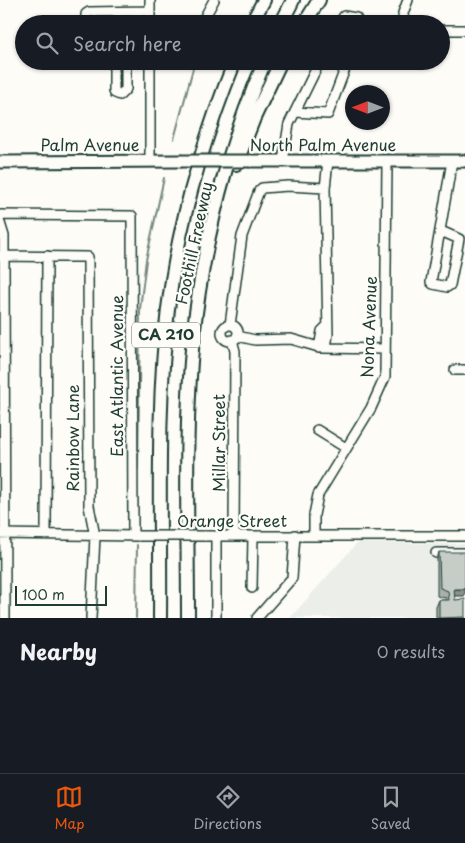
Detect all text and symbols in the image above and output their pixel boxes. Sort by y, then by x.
search box [15,15,450,70]
icon: search [33,29,61,57]
text: Search here [73,29,182,57]
north arrow [345,85,390,130]
street label: Palm Avenue [40,132,140,156]
street label: North Palm Avenue [250,132,397,156]
street label: Foothill Freeway [168,179,218,306]
street label: Nona Avenue [354,275,382,378]
street label: East Atlantic Avenue [104,295,128,457]
road number: CA 210 [132,322,200,348]
street label: Rainbow Lane [60,384,84,492]
street label: Millar Street [206,394,230,492]
street label: Orange Street [177,508,287,532]
scale bar [15,583,108,606]
text: 100 m [22,584,65,605]
text: Nearby [20,635,97,667]
text: 0 results [377,639,445,663]
tab: Map [55,783,84,834]
tab: Directions [194,783,262,834]
tab: Saved [371,783,410,834]

